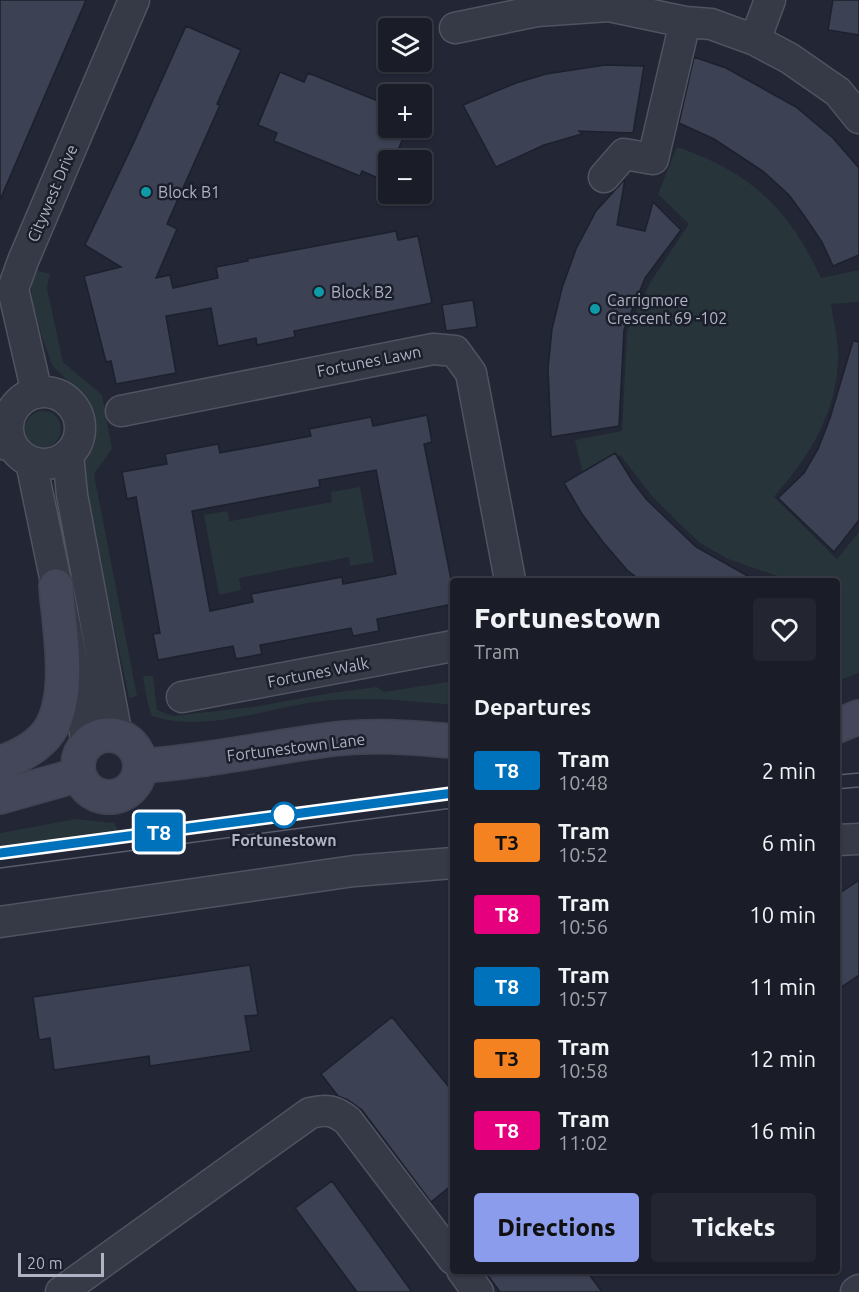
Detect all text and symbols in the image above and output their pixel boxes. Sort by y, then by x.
map controls [378,18,432,204]
button: layers [378,18,432,72]
button: + [378,84,432,138]
street label: Citywest Drive [23,142,81,244]
button: − [378,150,432,204]
place label: Block B1 [158,183,220,201]
marker: Block B1 [139,185,153,199]
place label: Block B2 [331,283,393,301]
marker: Block B2 [312,285,326,299]
place label: Carrigmore Crescent 69 -102 [607,291,727,327]
marker: Carrigmore Crescent 69 -102 [588,302,602,316]
street label: Fortunes Lawn [315,342,423,380]
button: heart [753,598,816,661]
text: Fortunestown [474,602,661,633]
text: Tram [474,640,520,663]
street label: Fortunes Walk [266,653,370,691]
text: Departures [474,694,591,719]
street label: Fortunestown Lane [226,730,366,764]
text: Tram [558,746,610,771]
text: T8 [495,758,519,782]
text: 2 min [762,758,816,783]
text: 10:48 [558,771,608,794]
marker: Fortunestown [271,802,297,828]
line badge: T8 [132,812,186,852]
text: Tram [558,818,610,843]
text: T8 [147,820,171,844]
text: T3 [495,830,519,854]
text: 6 min [762,830,816,855]
place label: Fortunestown [231,831,337,849]
text: 10:52 [558,843,608,866]
text: Tram [558,890,610,915]
text: T8 [495,902,519,926]
text: 10 min [749,902,816,927]
text: 10:56 [558,915,608,938]
text: Tram [558,962,610,987]
text: T8 [495,974,519,998]
text: 11 min [749,974,816,999]
text: 10:57 [558,987,608,1010]
text: Tram [558,1034,610,1059]
text: T3 [495,1046,519,1070]
text: 12 min [749,1046,816,1071]
text: 10:58 [558,1059,608,1082]
text: Tram [558,1106,610,1131]
text: T8 [495,1118,519,1142]
text: 16 min [749,1118,816,1143]
text: 11:02 [558,1131,608,1154]
button: Directions [474,1193,639,1262]
button: Tickets [651,1193,816,1262]
scale bar [18,1250,104,1278]
text: 20 m [27,1254,63,1272]

